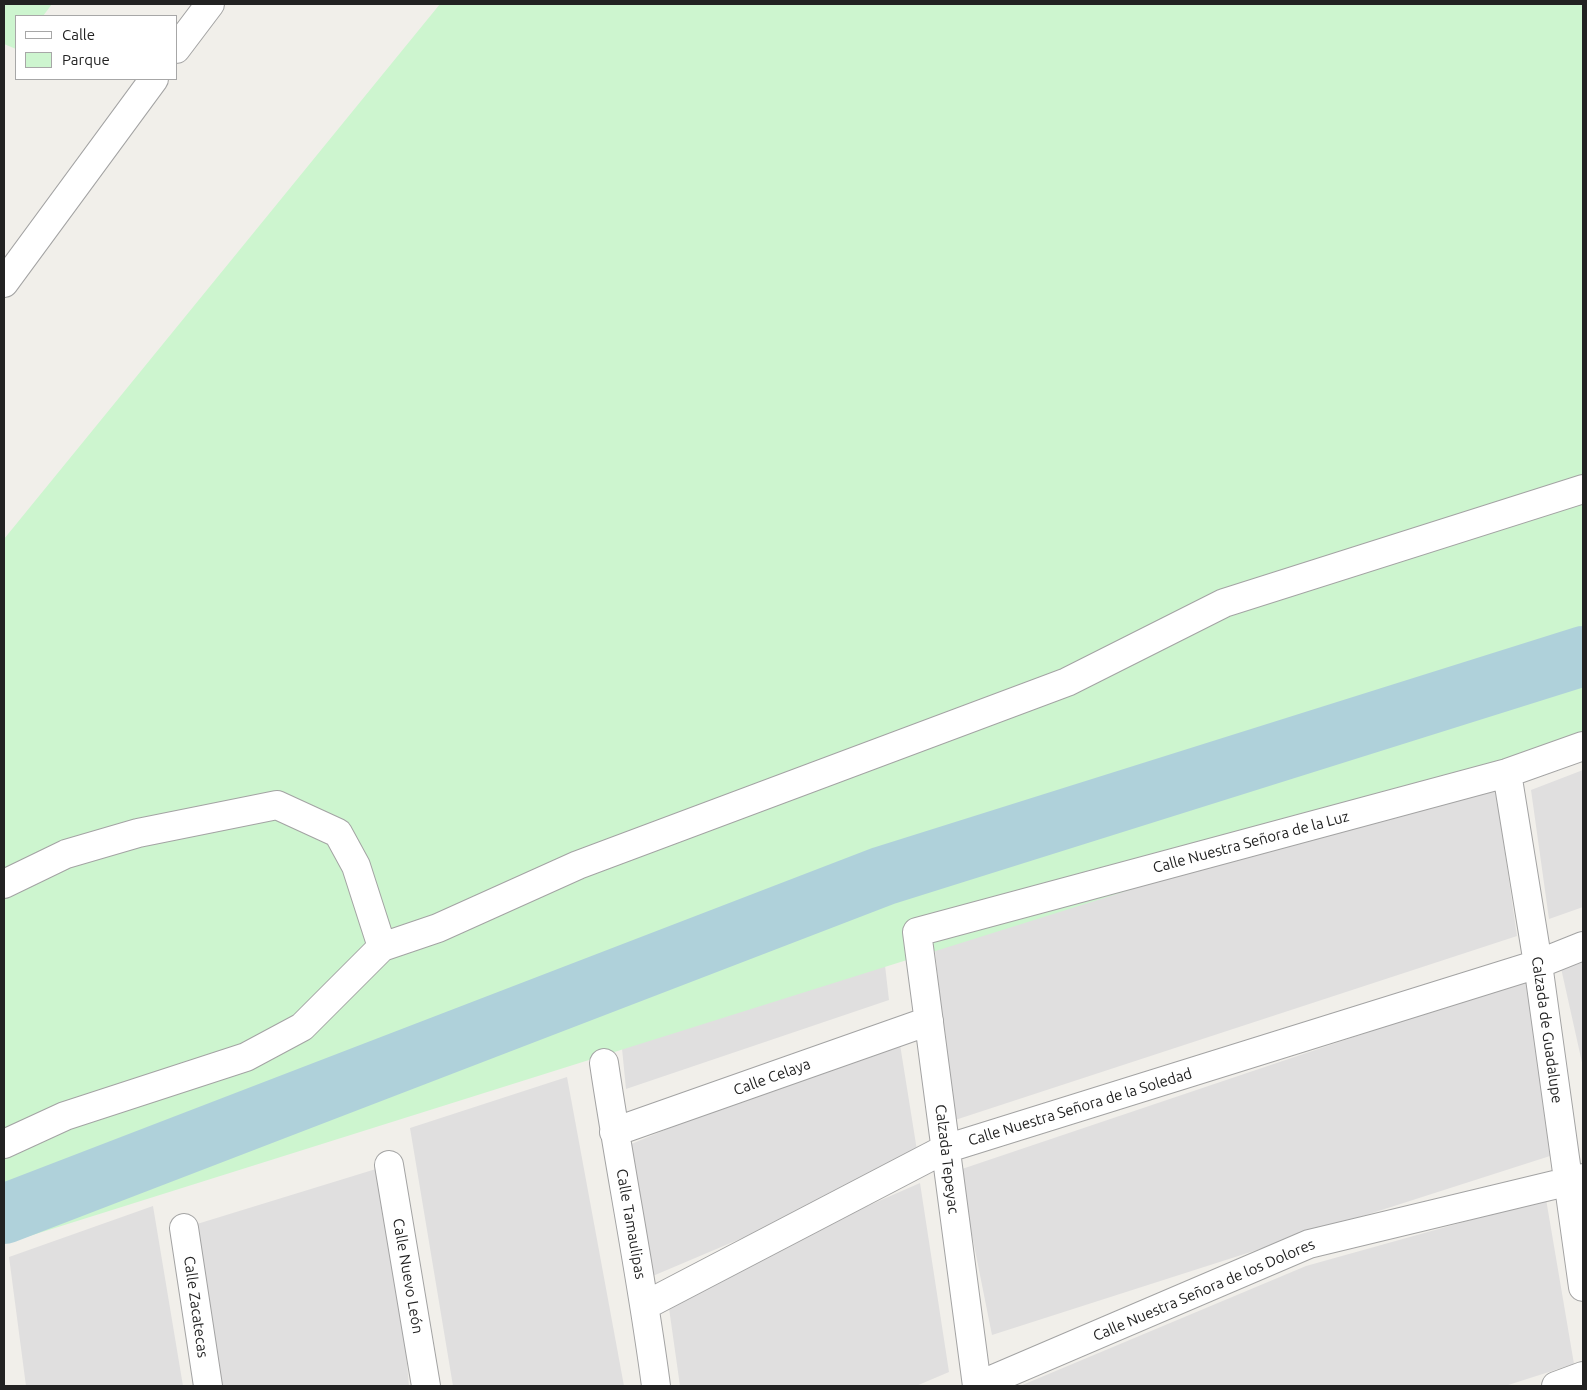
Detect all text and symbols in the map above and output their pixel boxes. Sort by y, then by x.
legend [15,15,178,80]
text: Calle [62,26,95,43]
text: Parque [62,51,110,68]
street label: Calle Nuestra Señora de la Luz [1151,807,1351,877]
street label: Calzada de Guadalupe [1528,955,1566,1105]
street label: Calle Celaya [731,1055,813,1099]
street label: Calle Nuestra Señora de la Soledad [966,1064,1194,1150]
street label: Calzada Tepeyac [931,1103,963,1215]
street label: Calle Tamaulipas [612,1167,650,1281]
street label: Calle Nuevo León [389,1217,427,1335]
street label: Calle Nuestra Señora de los Dolores [1090,1235,1318,1345]
street label: Calle Zacatecas [180,1255,212,1359]

